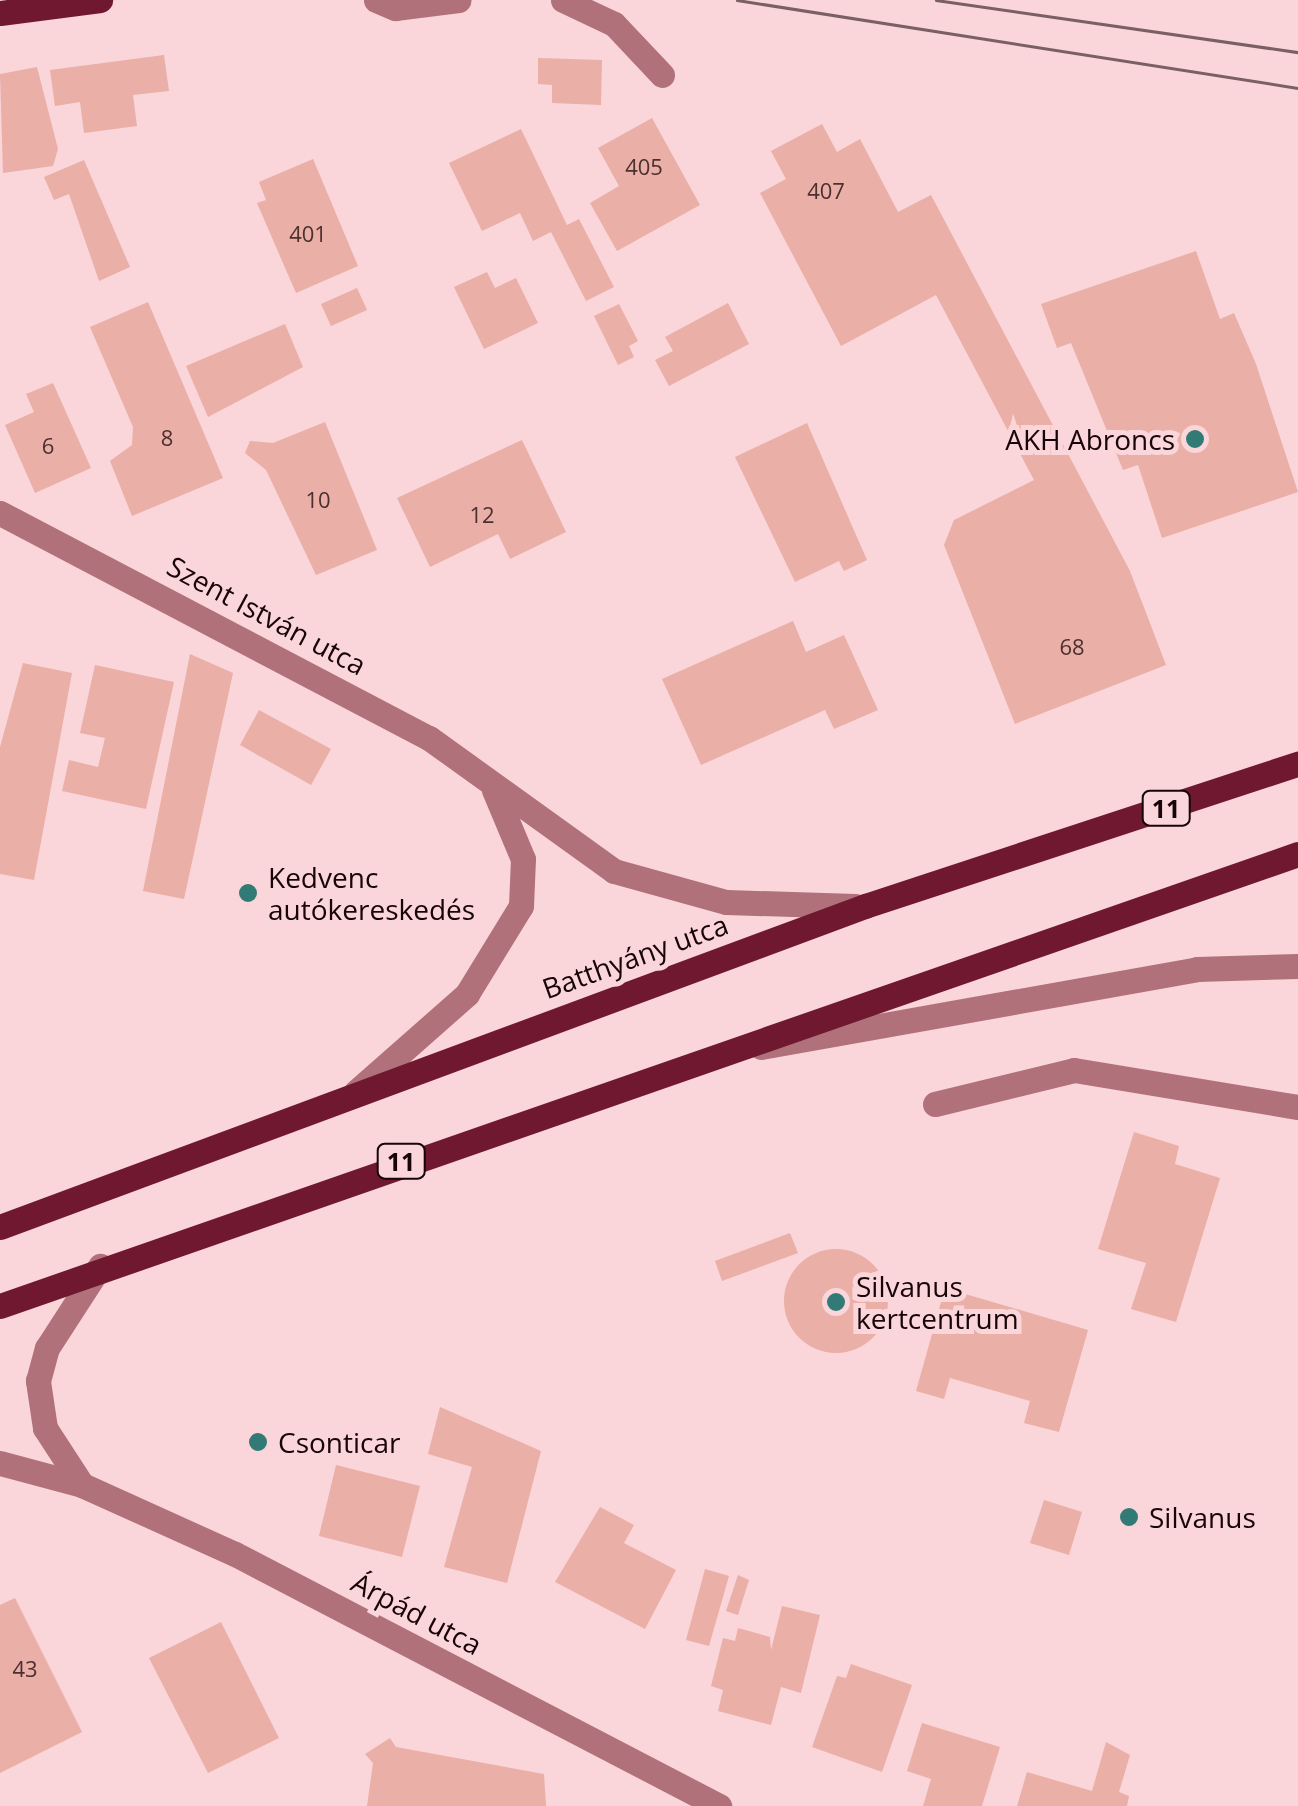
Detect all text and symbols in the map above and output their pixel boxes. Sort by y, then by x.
house number: 405 [625,154,663,180]
house number: 407 [807,178,845,204]
house number: 401 [289,221,327,247]
place label: AKH Abroncs [1005,422,1175,456]
house number: 8 [161,425,173,451]
marker: AKH Abroncs [1184,428,1206,450]
house number: 6 [42,433,54,459]
house number: 10 [305,487,331,513]
house number: 12 [469,502,495,528]
street label: Szent István utca [162,549,372,681]
house number: 68 [1059,634,1085,660]
road number: 11 [1141,788,1191,828]
place label: Kedvenc autókereskedés [268,860,475,926]
marker: Kedvenc autókereskedés [237,882,259,904]
street label: Batthyány utca [538,907,732,1005]
road number: 11 [376,1141,426,1181]
place label: Silvanus kertcentrum [856,1269,1019,1335]
marker: Silvanus kertcentrum [825,1291,847,1313]
place label: Csonticar [278,1425,400,1459]
marker: Csonticar [247,1431,269,1453]
place label: Silvanus [1149,1500,1256,1534]
marker: Silvanus [1118,1506,1140,1528]
street label: Árpád utca [346,1565,488,1661]
house number: 43 [12,1656,38,1682]

